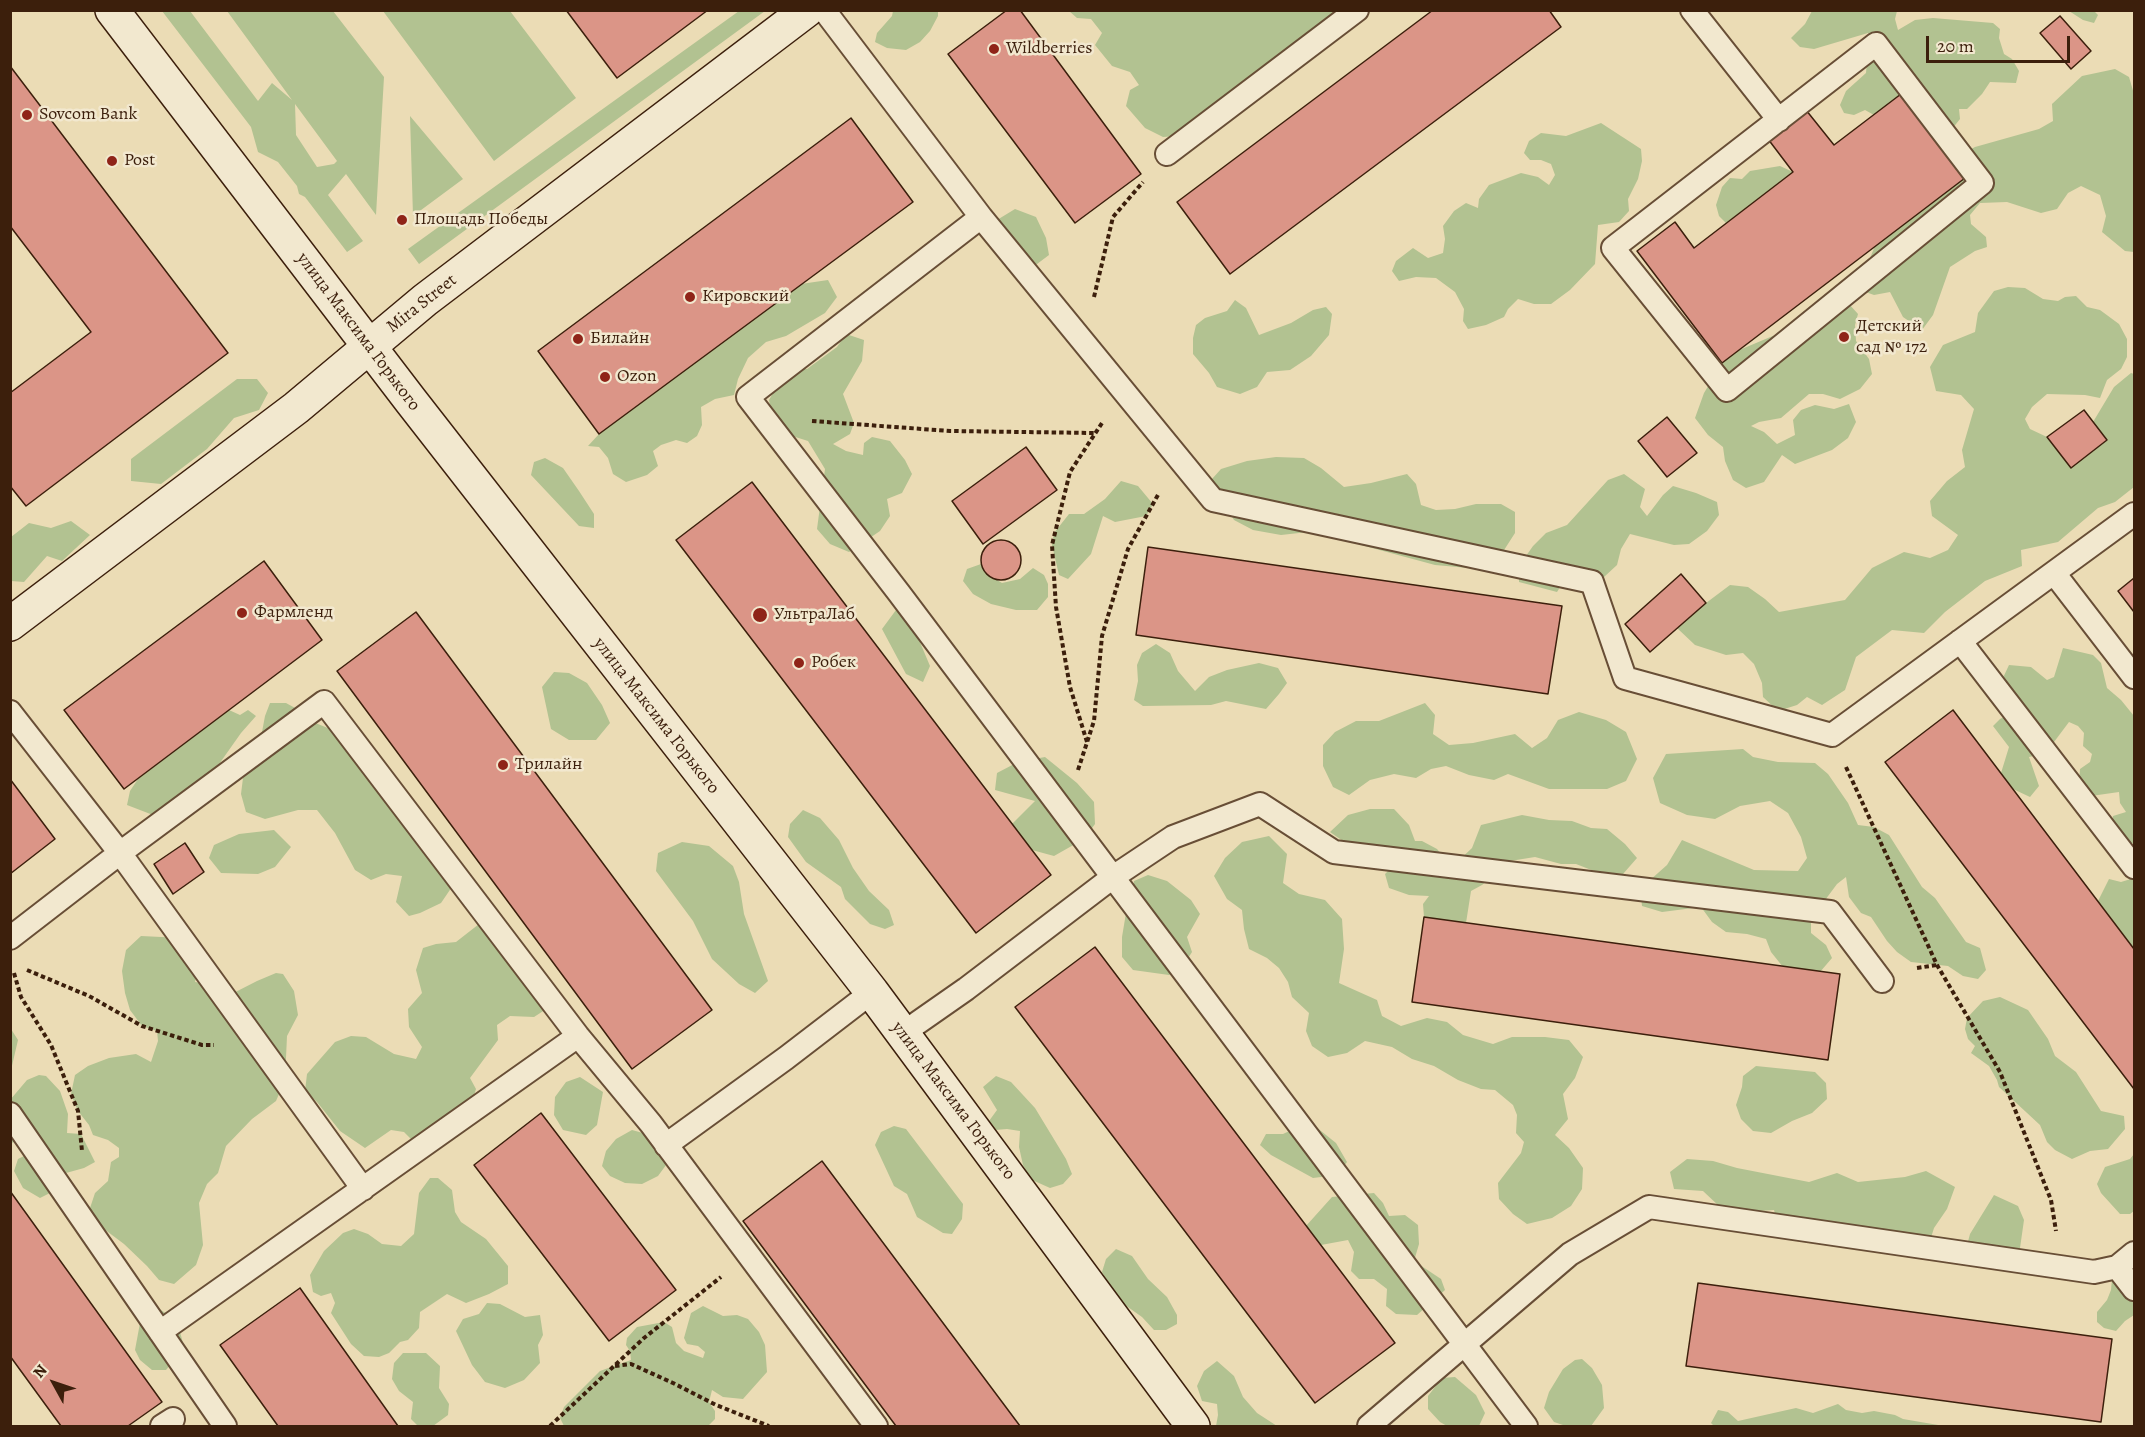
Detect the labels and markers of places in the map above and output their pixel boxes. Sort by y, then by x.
place label: Wildberries [1006,38,1093,60]
marker: Wildberries [987,42,1001,56]
place label: Sovcom Bank [39,104,137,126]
marker: Sovcom Bank [20,108,34,122]
place label: Post [124,150,155,172]
marker: Post [105,154,119,168]
place label: Площадь Победы [414,209,548,231]
marker: Площадь Победы [395,213,409,227]
place label: Кировский [702,286,789,308]
marker: Кировский [683,290,697,304]
place label: Детский сад № 172 [1856,316,1927,358]
place label: Билайн [590,328,650,350]
marker: Детский сад № 172 [1837,330,1851,344]
marker: Билайн [571,332,585,346]
place label: Ozon [617,366,657,388]
marker: Ozon [598,370,612,384]
place label: Фармленд [254,602,333,624]
place label: УльтраЛаб [774,604,855,626]
marker: Фармленд [235,606,249,620]
marker: УльтраЛаб [751,606,769,624]
place label: Робек [811,652,856,674]
marker: Робек [792,656,806,670]
place label: Трилайн [515,754,583,776]
marker: Трилайн [496,758,510,772]

